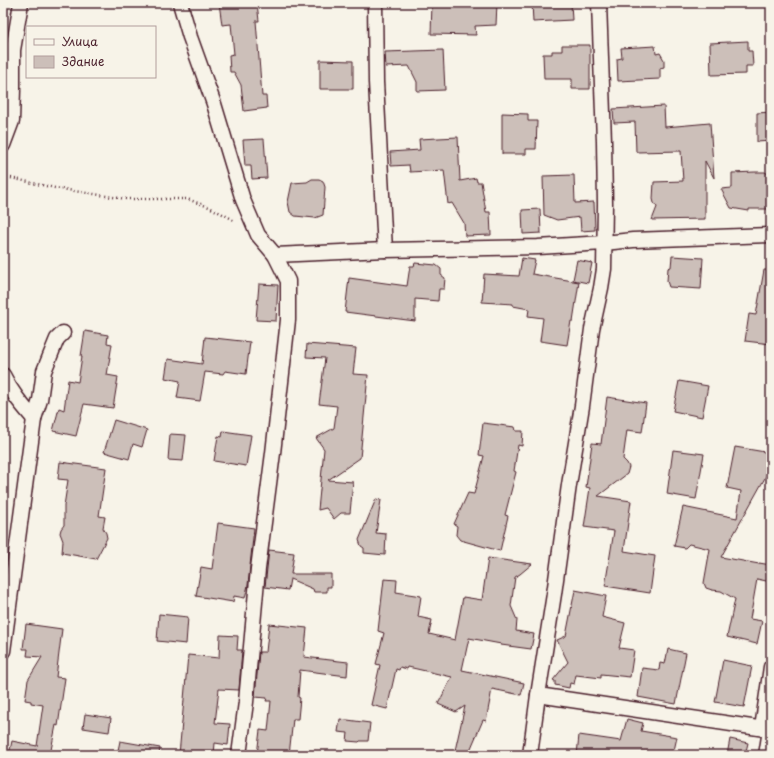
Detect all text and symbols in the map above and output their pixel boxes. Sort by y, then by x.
legend [26,26,156,78]
text: Улица [62,32,98,50]
text: Здание [62,52,104,70]

